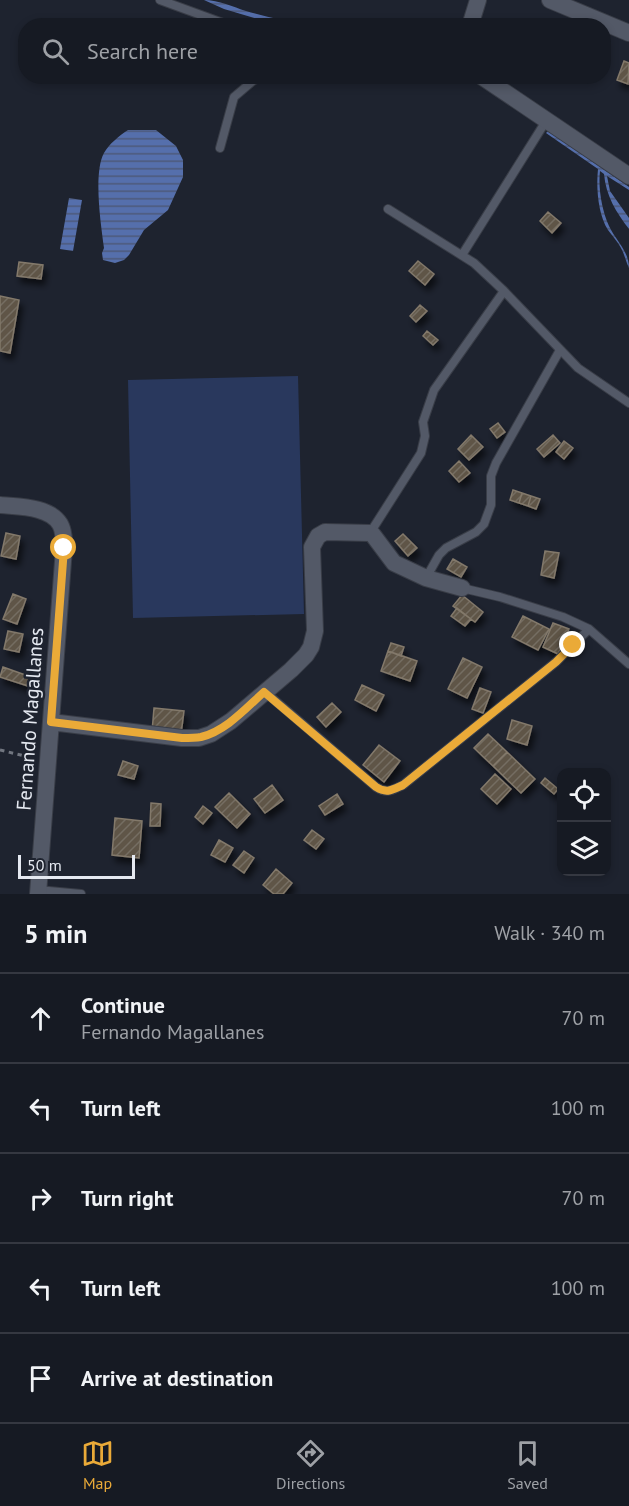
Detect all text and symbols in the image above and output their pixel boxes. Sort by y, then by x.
search box [18,18,611,84]
icon: search [39,35,72,68]
text: Search here [87,37,198,65]
route start [50,534,76,560]
street label: Fernando Magallanes [11,627,49,811]
route end [559,631,585,657]
map controls [557,768,611,876]
button: locate [557,768,611,822]
button: layers [557,822,611,876]
scale bar [18,852,135,880]
text: 50 m [27,855,62,875]
text: 5 min [24,917,87,950]
text: Walk · 340 m [494,920,605,946]
text: Continue [81,991,165,1019]
icon: ahead [24,1002,57,1035]
text: 70 m [562,1005,605,1031]
text: Fernando Magallanes [81,1019,264,1045]
icon: left [24,1092,57,1125]
text: Turn left [81,1094,161,1122]
text: 100 m [551,1095,605,1121]
icon: right [24,1182,57,1215]
text: Turn right [81,1184,173,1212]
text: 70 m [562,1185,605,1211]
icon: left [24,1272,57,1305]
text: Turn left [81,1274,161,1302]
text: 100 m [551,1275,605,1301]
icon: arrive [24,1362,57,1395]
text: Arrive at destination [81,1364,273,1392]
tab: Map [81,1437,114,1493]
tab: Directions [276,1437,345,1493]
tab: Saved [507,1437,548,1493]

